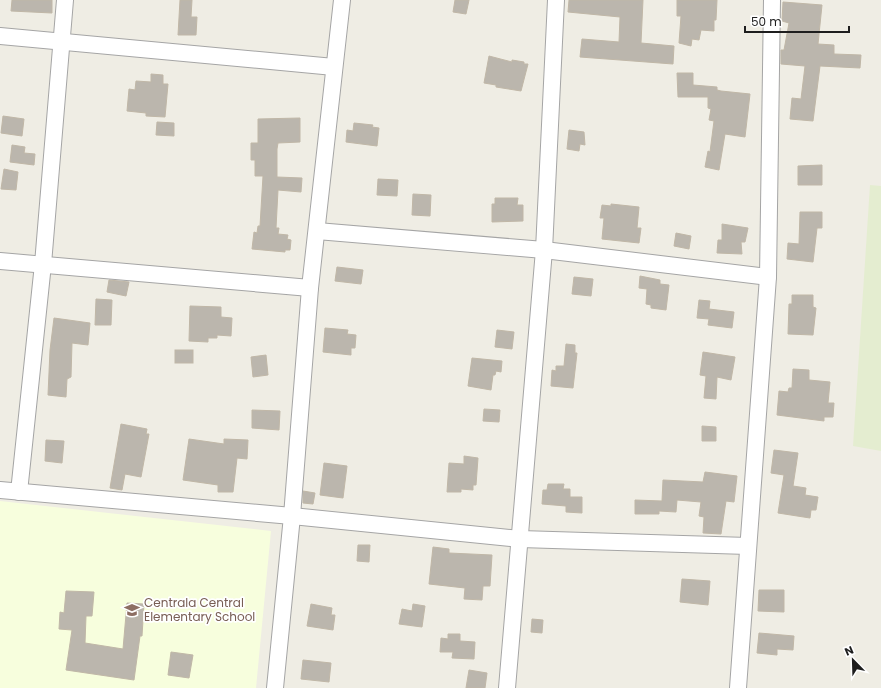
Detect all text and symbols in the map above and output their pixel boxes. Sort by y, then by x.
scale bar [745,8,849,34]
text: 50 m [751,13,782,30]
place label: Centrala Central Elementary School [144,594,255,625]
school or university icon: Centrala Central Elementary School [123,601,141,619]
north arrow [833,640,873,680]
text: N [842,642,856,660]

